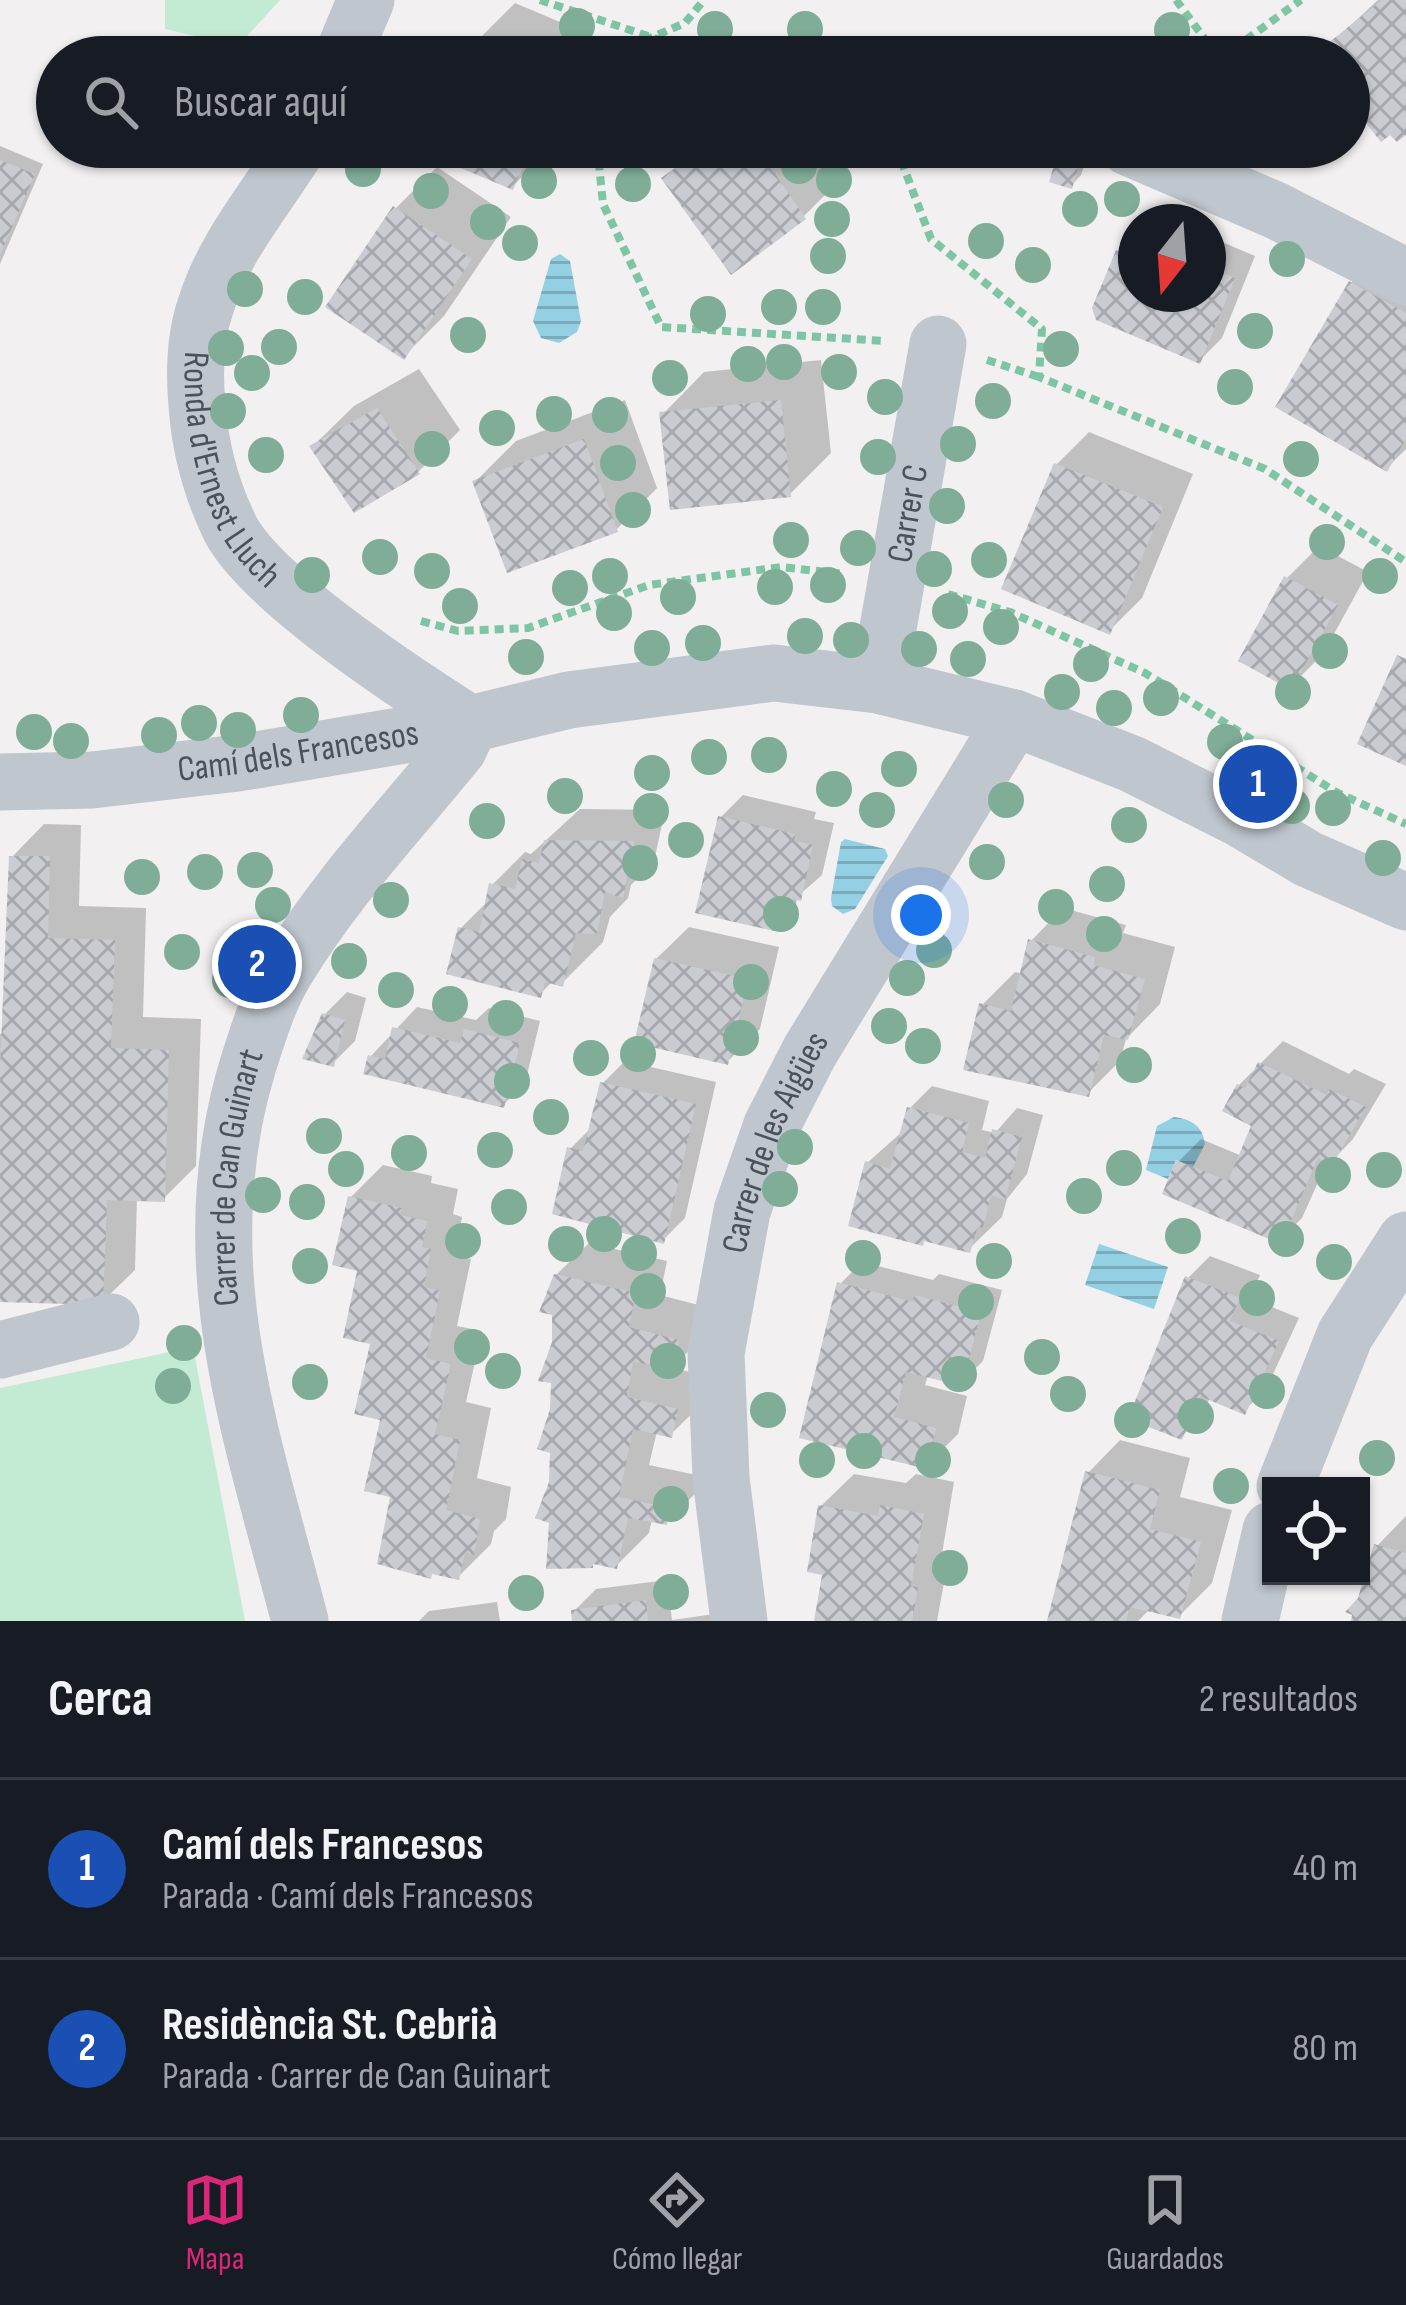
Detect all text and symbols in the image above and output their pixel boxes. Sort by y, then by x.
search box [36,36,1370,168]
icon: search [78,69,144,135]
text: Buscar aquí [174,75,347,130]
north arrow [1118,204,1226,312]
street label: Ronda d'Ernest Lluch [174,351,290,597]
street label: Carrer C [878,461,938,566]
street label: Camí dels Francesos [175,712,422,791]
pin: 1 [1219,739,1297,829]
your location [891,885,951,945]
pin: 2 [218,919,296,1009]
street label: Carrer de les Aigües [713,1024,838,1257]
street label: Carrer de Can Guinart [202,1044,273,1308]
map controls [1262,1477,1370,1585]
button: locate [1262,1477,1370,1585]
text: Cerca [48,1669,153,1730]
text: 2 resultados [1199,1676,1358,1723]
text: Camí dels Francesos [162,1818,484,1873]
text: 1 [79,1845,95,1892]
text: 40 m [1293,1845,1358,1892]
text: Parada · Camí dels Francesos [162,1873,533,1920]
text: Residència St. Cebrià [162,1998,498,2053]
text: 2 [78,2025,96,2072]
text: 80 m [1292,2025,1358,2072]
text: Parada · Carrer de Can Guinart [162,2053,551,2100]
tab: Mapa [182,2167,248,2279]
tab: Cómo llegar [612,2167,742,2279]
tab: Guardados [1106,2167,1224,2279]

